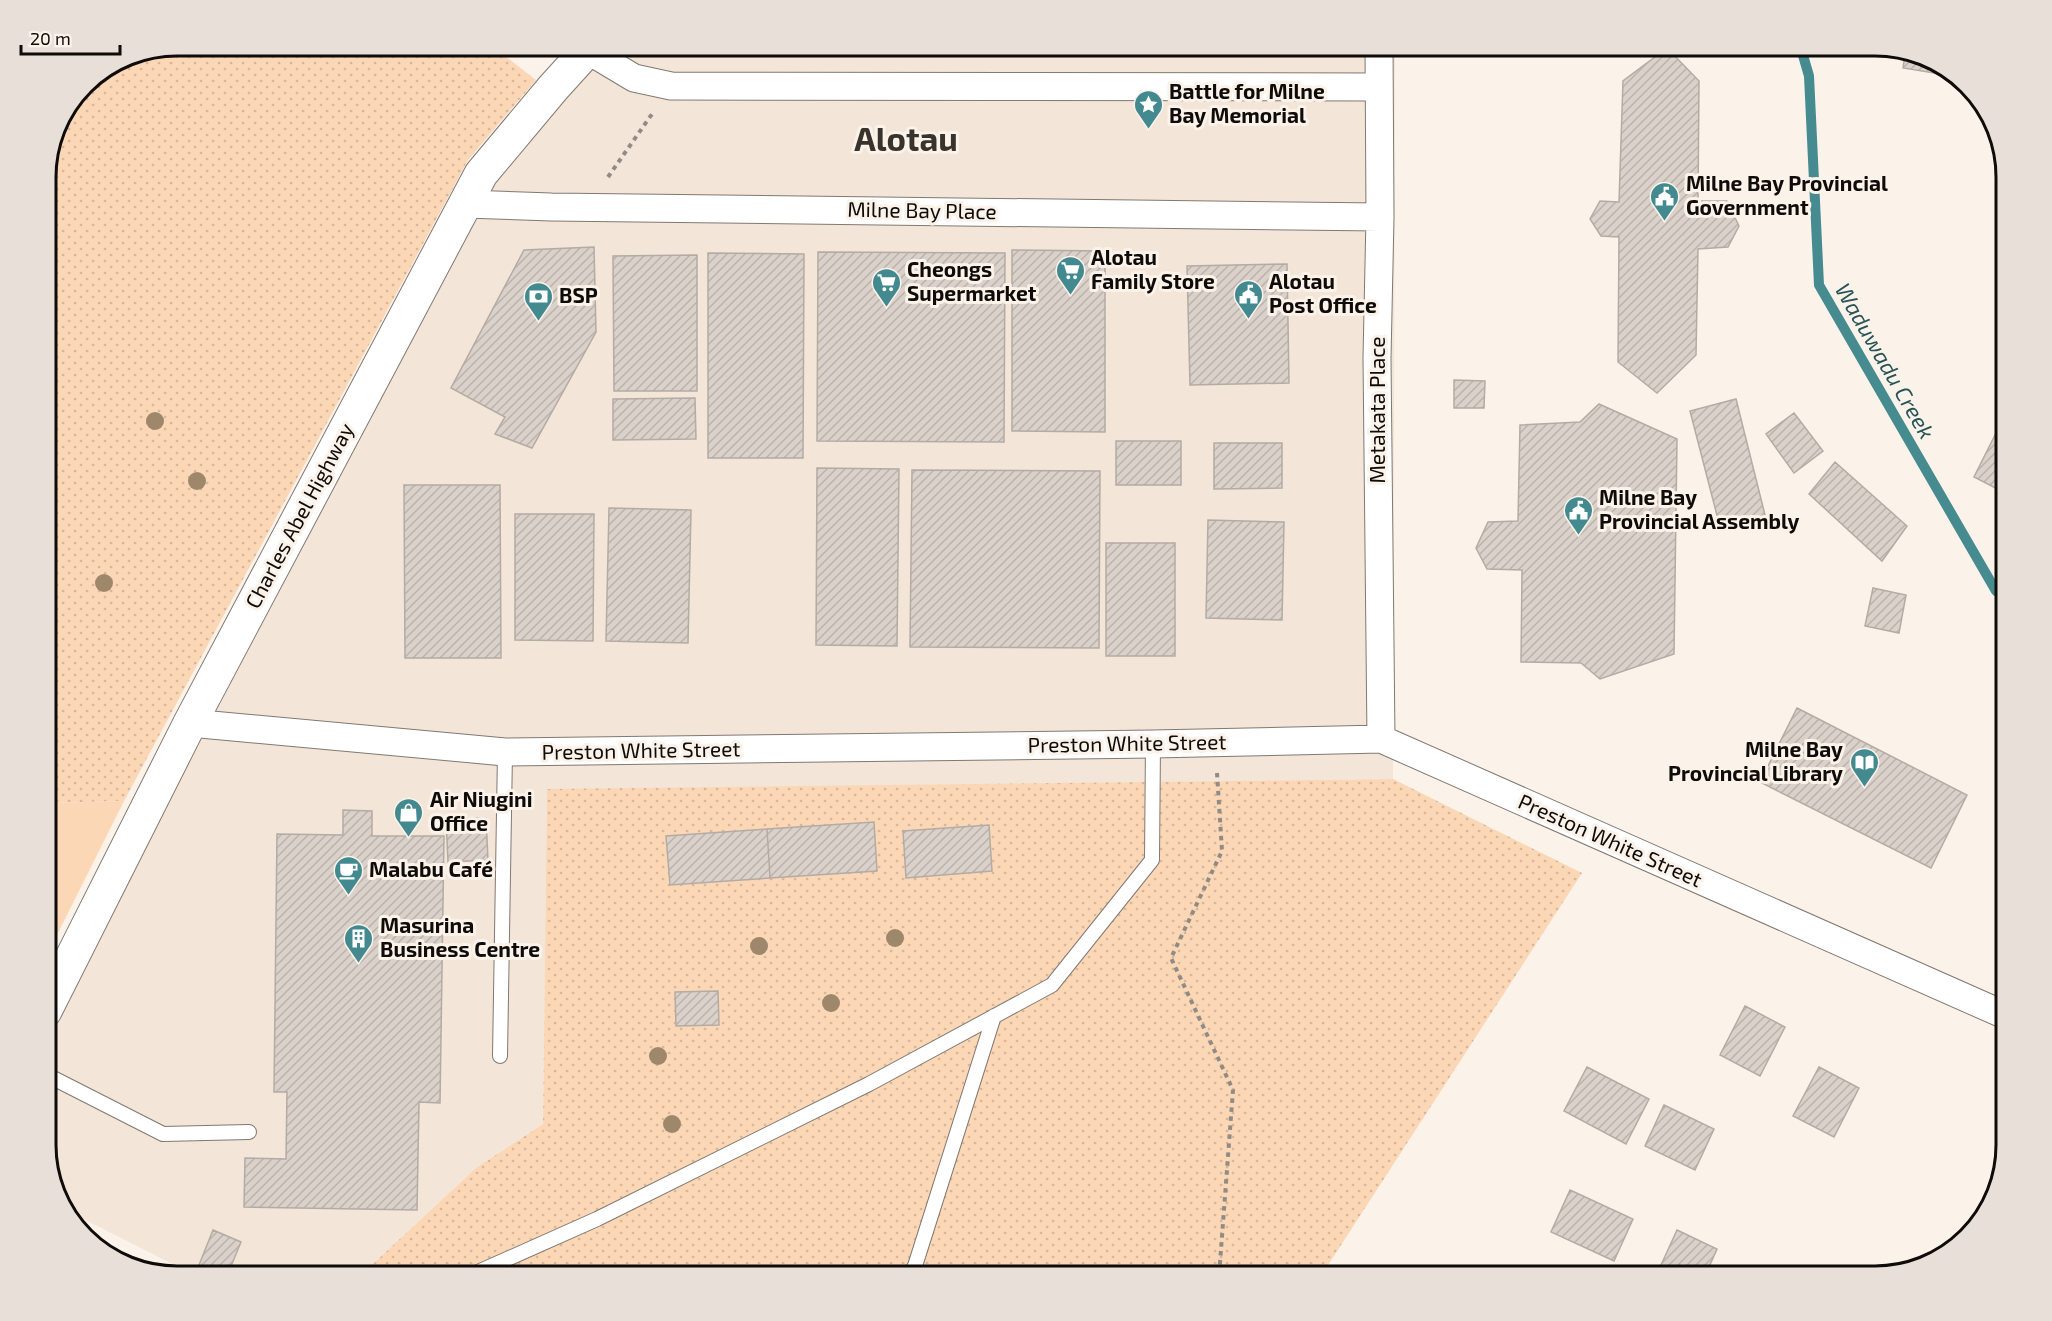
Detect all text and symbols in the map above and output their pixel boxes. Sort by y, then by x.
scale bar [21,18,120,56]
text: 20 m [30,27,71,49]
place label: Battle for Milne Bay Memorial [1169,78,1325,128]
place icon: Battle for Milne Bay Memorial [1132,88,1164,130]
district label: Alotau [854,118,958,158]
place label: Milne Bay Provincial Government [1686,170,1888,219]
public building icon: Milne Bay Provincial Government [1649,180,1681,222]
street label: Milne Bay Place [847,196,997,223]
place label: Alotau Family Store [1091,244,1215,294]
supermarket icon: Alotau Family Store [1054,254,1086,296]
place label: Cheongs Supermarket [907,256,1037,305]
supermarket icon: Cheongs Supermarket [870,266,902,308]
place label: Alotau Post Office [1269,268,1377,317]
public building icon: Alotau Post Office [1232,278,1264,320]
water label: Waduwadu Creek [1831,278,1941,443]
bank icon: BSP [522,280,554,322]
place label: BSP [559,282,598,307]
street label: Metakata Place [1364,336,1389,484]
street label: Charles Abel Highway [239,418,358,612]
place label: Milne Bay Provincial Assembly [1599,484,1799,534]
public building icon: Milne Bay Provincial Assembly [1562,494,1594,536]
street label: Preston White Street [1027,728,1227,757]
street label: Preston White Street [541,735,741,764]
place label: Milne Bay Provincial Library [1668,736,1843,786]
library icon: Milne Bay Provincial Library [1848,746,1880,788]
place label: Air Niugini Office [430,786,532,835]
street label: Preston White Street [1515,788,1706,891]
shop icon: Air Niugini Office [393,796,425,838]
cafe icon: Malabu Café [332,854,364,896]
place label: Malabu Café [369,856,493,881]
place label: Masurina Business Centre [380,912,540,961]
building icon: Masurina Business Centre [343,922,375,964]

